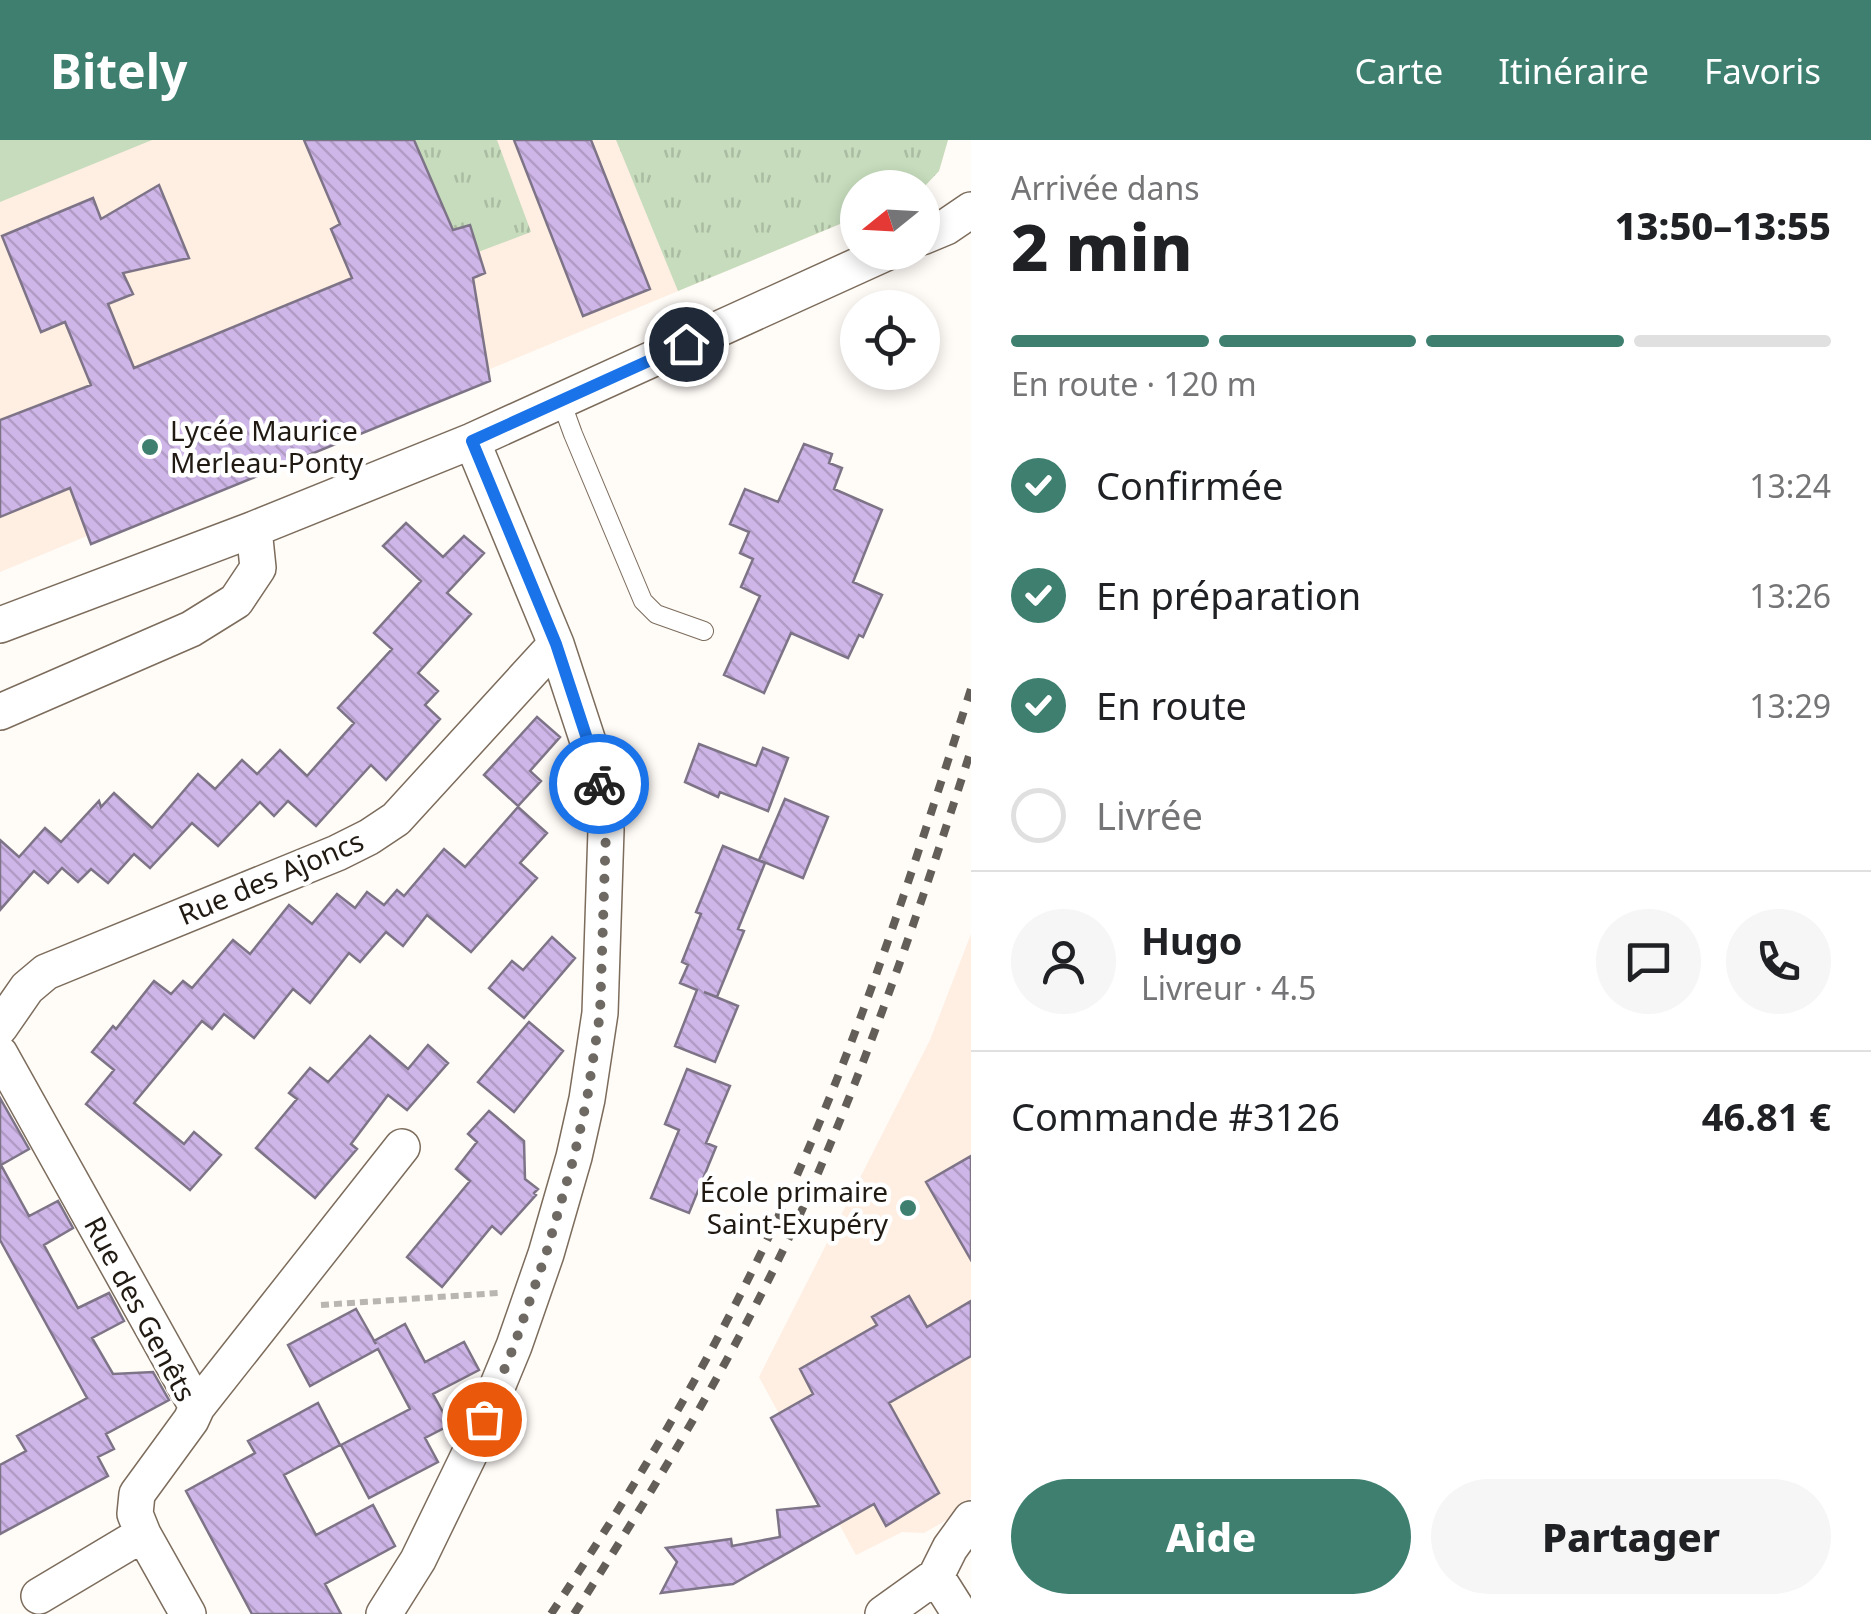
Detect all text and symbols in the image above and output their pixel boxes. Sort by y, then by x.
text: Bitely [50,38,187,103]
text: Carte [1355,47,1443,94]
text: Itinéraire [1498,47,1649,94]
text: Favoris [1704,47,1821,94]
text: Arrivée dans [1011,166,1200,209]
north arrow [840,170,940,270]
map controls [840,170,940,390]
text: 13:50–13:55 [1615,199,1831,251]
text: 2 min [1011,202,1193,290]
button: locate [840,290,940,390]
pin [644,302,729,387]
icon: home [659,317,714,372]
text: En route · 120 m [1011,362,1257,405]
place label: Lycée Maurice Merleau-Ponty [170,411,364,481]
marker: Lycée Maurice Merleau-Ponty [139,436,161,458]
icon: check [1011,458,1066,513]
text: Confirmée [1096,459,1283,511]
text: 13:24 [1749,464,1831,507]
icon: check [1011,568,1066,623]
text: En préparation [1096,569,1361,621]
text: 13:26 [1749,574,1831,617]
icon: check [1011,678,1066,733]
text: En route [1096,679,1247,731]
text: 13:29 [1749,684,1831,727]
courier [549,734,649,834]
icon: bike [572,757,627,812]
text: Livrée [1096,789,1203,841]
street label: Rue des Ajoncs [172,821,369,933]
button: person [1011,909,1116,1014]
button: chat [1596,909,1701,1014]
button: phone [1726,909,1831,1014]
text: Hugo [1141,914,1243,966]
text: Livreur · 4.5 [1141,966,1316,1009]
text: Commande #3126 [1011,1090,1340,1142]
text: 46.81 € [1702,1090,1831,1142]
place label: École primaire Saint-Exupéry [700,1172,889,1242]
marker: École primaire Saint-Exupéry [897,1197,919,1219]
street label: Rue des Genêts [76,1209,206,1408]
pin [442,1377,527,1462]
icon: bag [457,1392,512,1447]
button: Aide [1011,1479,1411,1594]
button: Partager [1431,1479,1831,1594]

